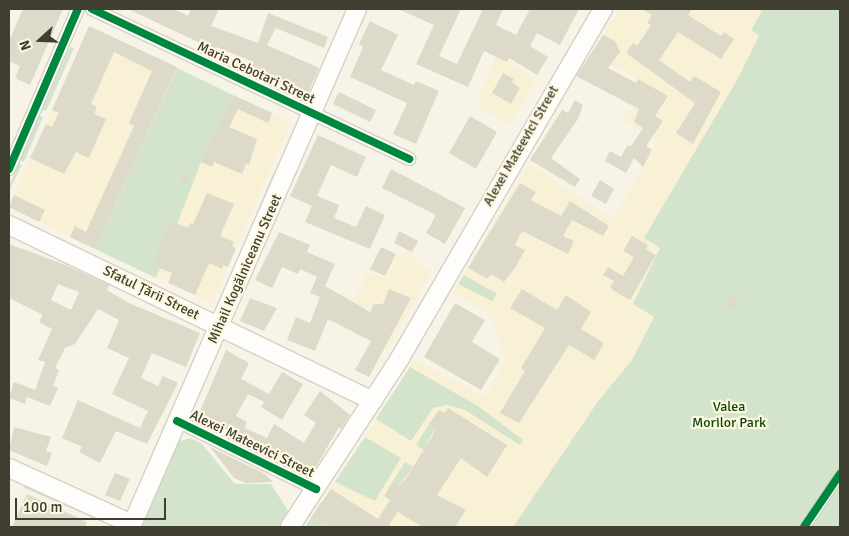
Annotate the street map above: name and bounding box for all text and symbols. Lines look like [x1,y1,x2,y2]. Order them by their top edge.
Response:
north arrow [15,15,65,65]
text: N [16,38,35,53]
street label: Maria Cebotari Street [194,38,318,108]
street label: Alexei Mateevici Street [480,83,562,209]
street label: Mihail Kogălniceanu Street [204,192,286,346]
street label: Sfatul Țării Street [100,262,202,324]
park label: Valea Morilor Park [692,399,766,432]
street label: Alexei Mateevici Street [187,407,317,481]
scale bar [18,488,169,520]
text: 100 m [23,498,63,516]

